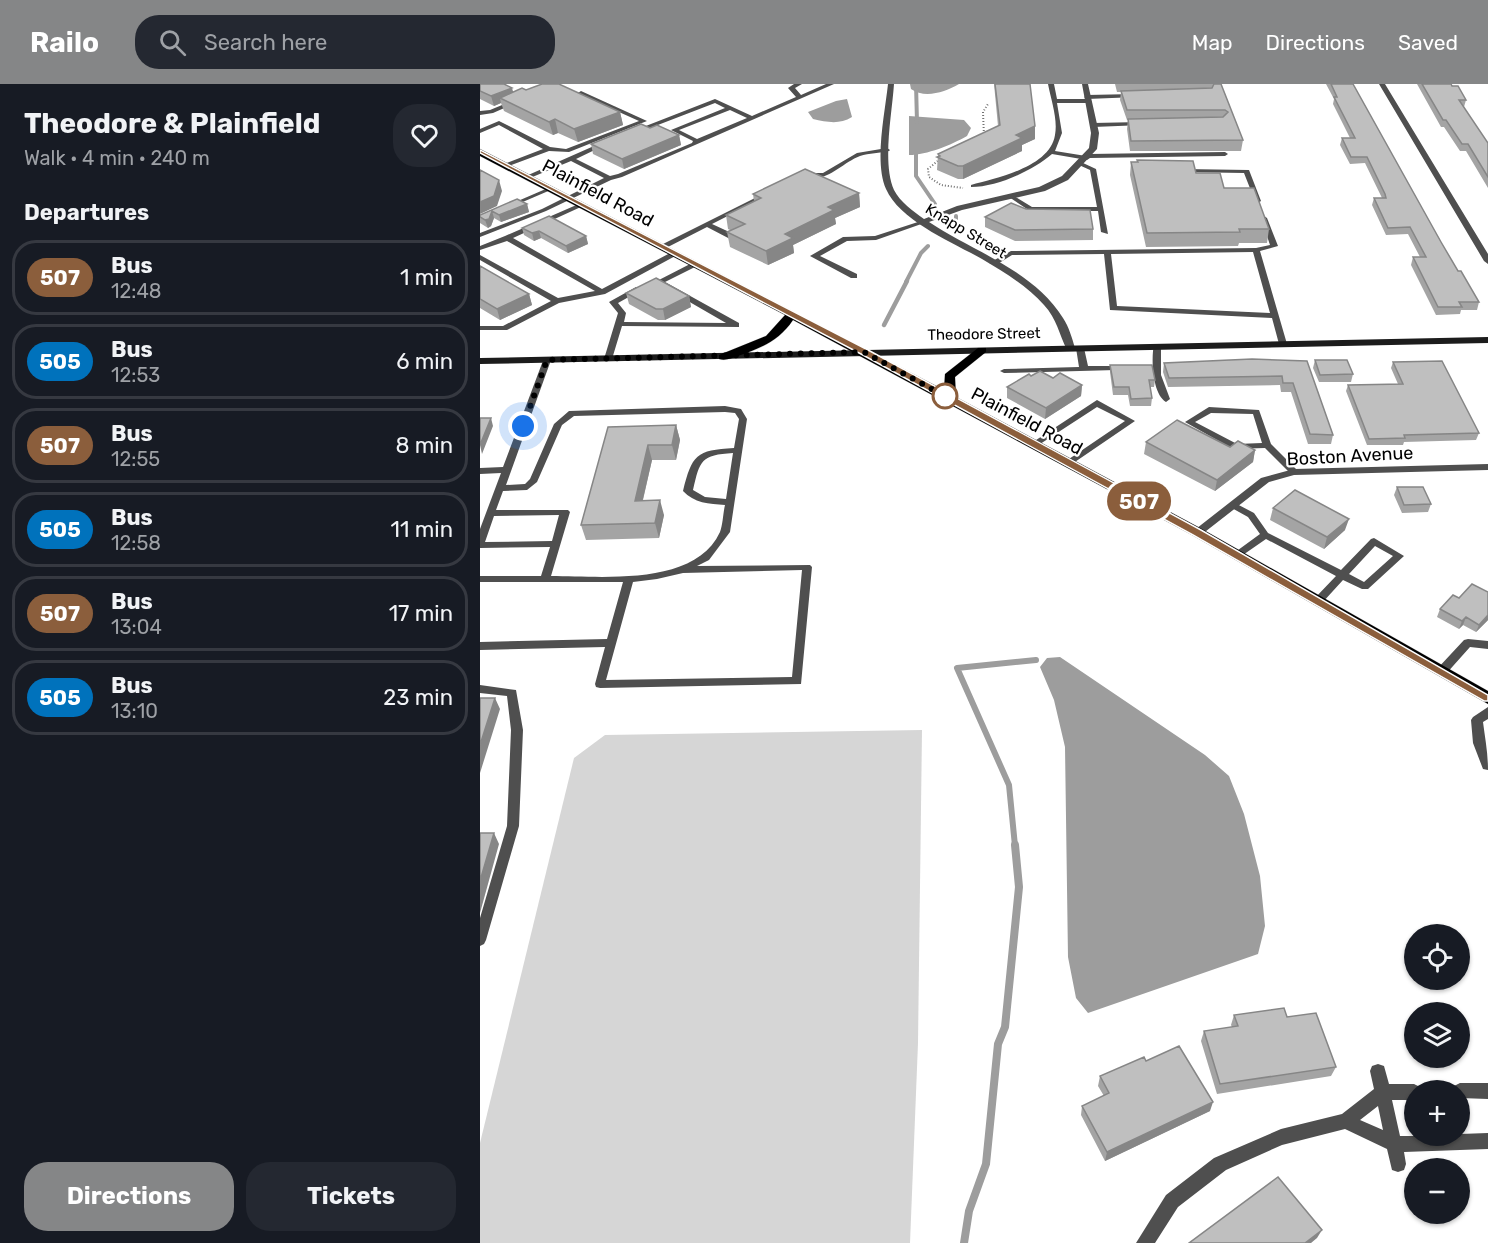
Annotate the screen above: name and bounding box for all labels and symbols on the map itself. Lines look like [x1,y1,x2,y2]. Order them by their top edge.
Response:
street label: Plainfield Road [538,154,658,232]
street label: Knapp Street [922,200,1010,262]
street label: Theodore Street [927,324,1041,344]
street label: Plainfield Road [967,382,1087,460]
unlabelled marker [932,383,958,409]
your location [508,411,538,441]
street label: Boston Avenue [1286,442,1414,470]
line badge: 507 [1104,482,1174,520]

